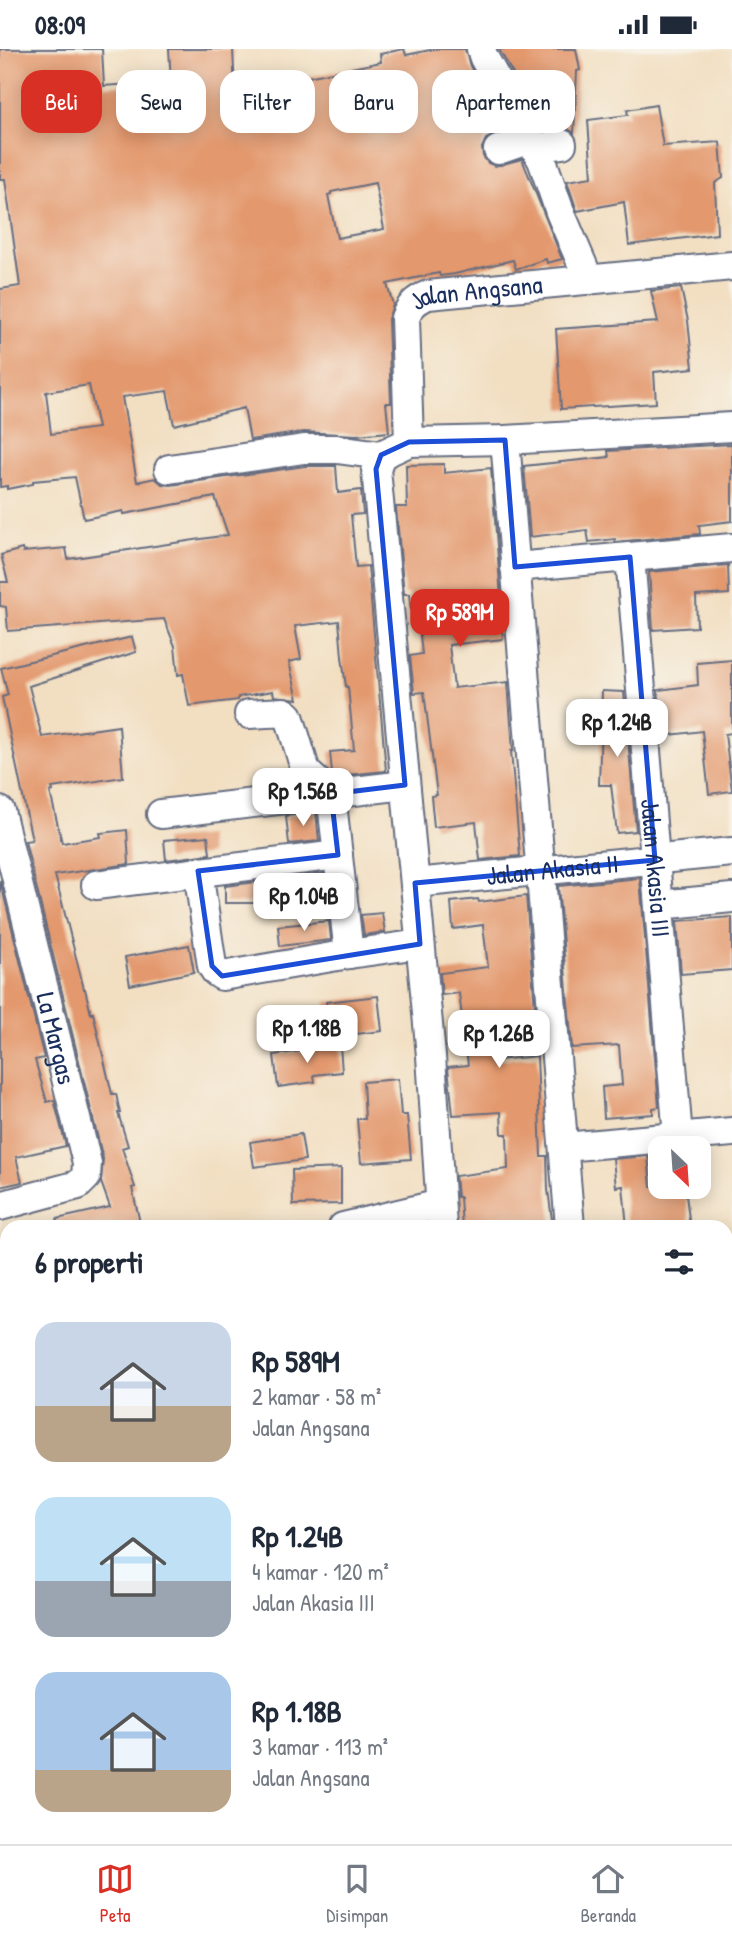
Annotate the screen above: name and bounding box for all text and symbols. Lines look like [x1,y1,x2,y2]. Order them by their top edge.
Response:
text: 08:09 [35,7,85,42]
chip: Beli [21,70,102,133]
chip: Sewa [116,70,206,133]
chip: Filter [220,70,315,133]
chip: Baru [329,70,418,133]
chip: Apartemen [432,70,575,133]
street label: Jalan Angsana [401,266,544,318]
pin: Rp 589M [395,589,525,649]
text: Rp 589M [426,596,494,627]
pin: Rp 1.24B [545,699,689,759]
text: Rp 1.24B [582,706,652,737]
pin: Rp 1.56B [231,769,375,828]
text: Rp 1.56B [268,775,338,806]
street label: Jalan Akasia III [633,797,679,939]
street label: Jalan Akasia II [485,845,620,893]
pin: Rp 1.04B [232,873,376,933]
text: Rp 1.04B [269,880,339,911]
street label: La Margas [28,989,85,1088]
pin: Rp 1.18B [235,1005,379,1065]
pin: Rp 1.26B [427,1011,571,1070]
text: Rp 1.18B [273,1012,341,1043]
text: Rp 1.26B [464,1017,534,1048]
north arrow [648,1136,710,1199]
map controls [648,1136,711,1199]
text: 6 properti [35,1242,144,1282]
icon: filters [660,1243,698,1281]
text: Rp 589M [252,1341,340,1381]
icon: home [91,1350,175,1434]
text: 2 kamar · 58 m² [252,1381,381,1412]
text: Jalan Angsana [252,1412,369,1443]
text: Rp 1.24B [252,1516,343,1556]
icon: home [91,1525,175,1609]
text: 4 kamar · 120 m² [252,1556,389,1587]
text: Jalan Akasia III [252,1587,375,1618]
text: Rp 1.18B [252,1691,342,1731]
icon: home [91,1700,175,1784]
text: 3 kamar · 113 m² [252,1731,388,1762]
text: Jalan Angsana [252,1762,369,1793]
tab: Peta [96,1860,134,1928]
tab: Disimpan [326,1860,388,1928]
tab: Beranda [580,1860,636,1928]

